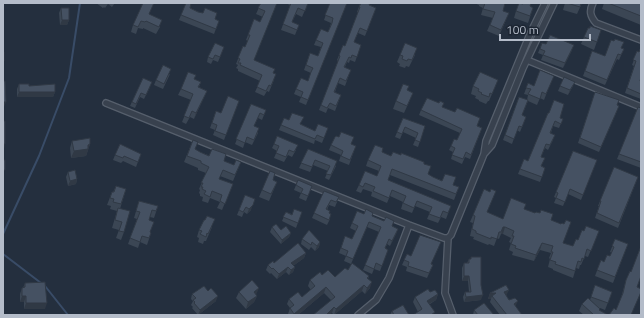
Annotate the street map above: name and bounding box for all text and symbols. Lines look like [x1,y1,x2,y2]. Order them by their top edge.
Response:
scale bar [500,16,590,42]
text: 100 m [506,20,539,39]

